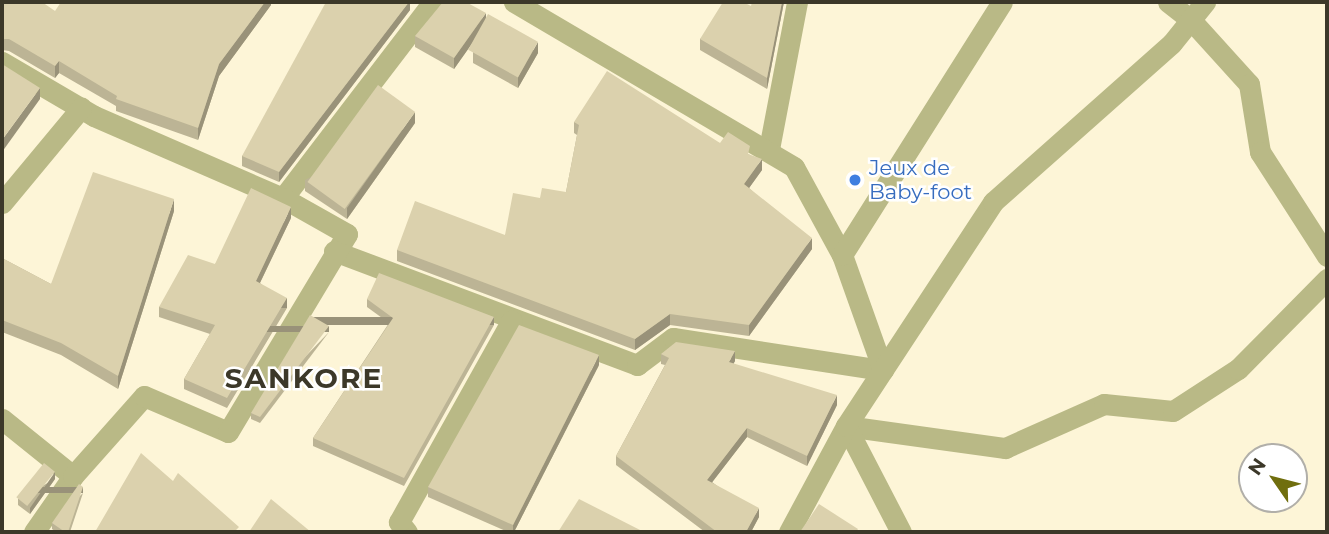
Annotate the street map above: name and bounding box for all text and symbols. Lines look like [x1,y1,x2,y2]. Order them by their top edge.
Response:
place label: Jeux de Baby-foot [869,155,972,205]
marker: Jeux de Baby-foot [847,172,863,188]
district label: SANKORE [226,361,382,395]
north arrow [1238,443,1308,513]
text: N [1243,454,1271,480]

